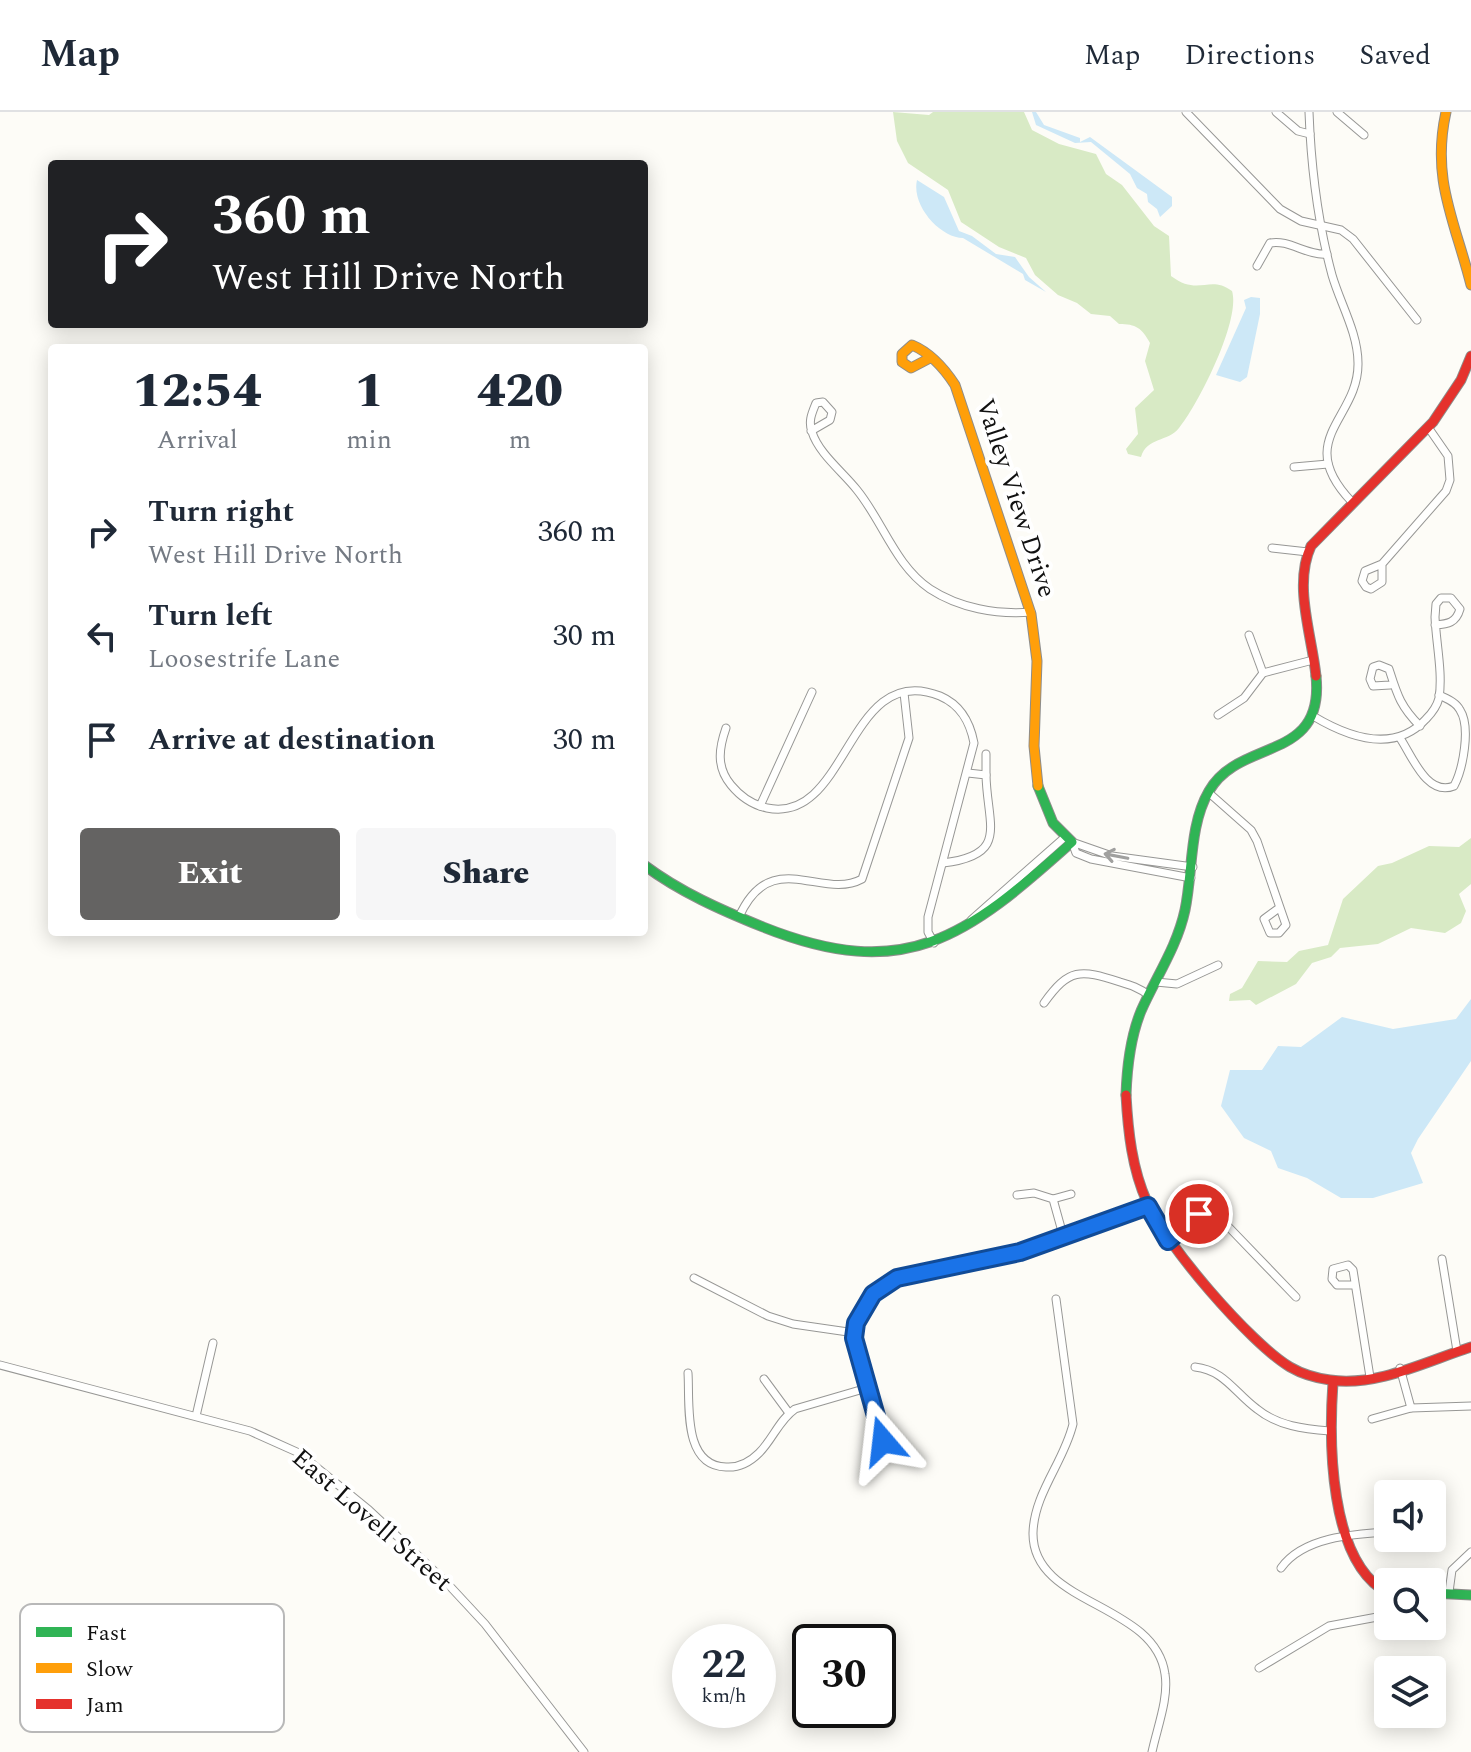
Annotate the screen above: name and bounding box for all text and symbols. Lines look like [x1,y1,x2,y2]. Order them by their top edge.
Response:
text: Map [40,26,120,84]
text: Map [1084,34,1141,77]
text: Directions [1185,34,1315,77]
text: Saved [1359,34,1431,77]
text: 360 m [212,174,371,259]
icon: right [80,192,184,296]
text: West Hill Drive North [212,251,565,306]
text: 12:54 [133,355,262,428]
text: 1 [355,355,384,428]
text: 420 [477,355,563,428]
street label: Valley View Drive [965,393,1067,603]
text: Arrival [157,420,238,460]
text: min [346,420,392,460]
text: m [509,420,531,460]
text: Turn right [148,489,294,535]
text: 360 m [538,509,616,555]
icon: right [80,510,124,554]
text: West Hill Drive North [148,535,403,575]
text: Turn left [148,593,273,639]
text: 30 m [553,613,616,659]
icon: left [80,614,124,658]
text: Loosestrife Lane [148,639,340,679]
text: Arrive at destination [148,717,435,763]
text: 30 m [553,717,616,763]
icon: arrive [80,718,124,762]
button: Exit [80,828,340,920]
button: Share [356,828,616,920]
one-way arrow [1104,848,1129,863]
pin [1165,1180,1233,1248]
icon: arrive [1177,1192,1221,1236]
position arrow [841,1399,925,1483]
street label: East Lovell Street [283,1439,461,1601]
map controls [1374,1480,1446,1728]
button: sound [1374,1480,1446,1552]
button: search [1374,1568,1446,1640]
legend [20,1604,284,1732]
text: Fast [86,1617,127,1650]
speed limit sign: 30 [792,1624,896,1728]
text: 22 [702,1635,746,1696]
text: Slow [86,1653,134,1686]
button: layers [1374,1656,1446,1728]
text: km/h [702,1681,747,1711]
text: Jam [86,1689,124,1722]

